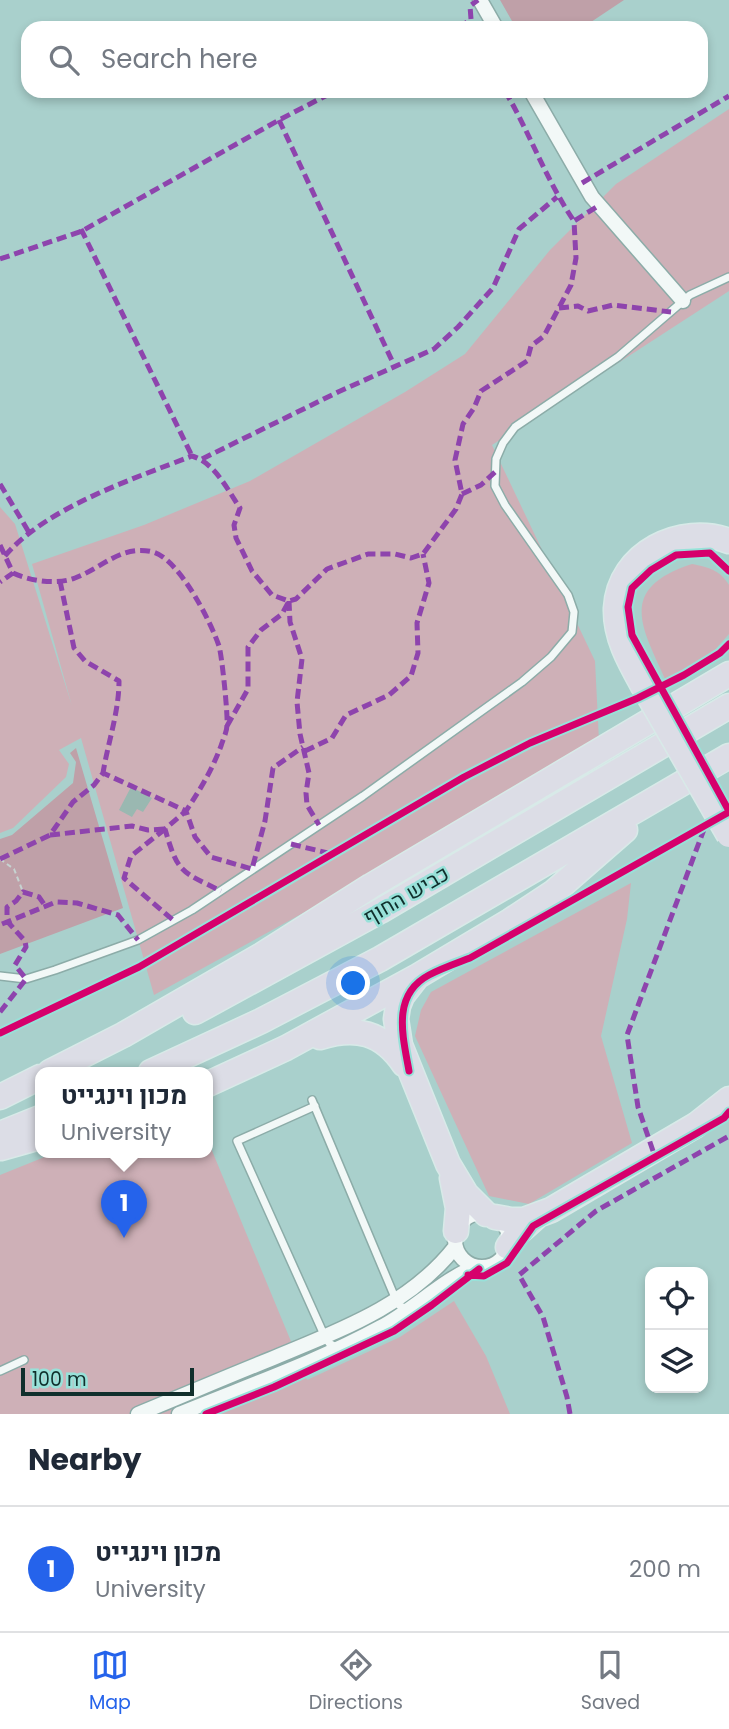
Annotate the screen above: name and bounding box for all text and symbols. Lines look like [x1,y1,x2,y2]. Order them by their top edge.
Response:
search box [21,21,708,98]
icon: search [45,41,83,79]
text: Search here [101,41,258,77]
street label: כביש החוף [358,859,454,931]
your location [336,966,370,1000]
popup [35,1067,213,1158]
text: מכון וינגייט [61,1077,187,1113]
text: University [61,1116,171,1148]
pin: 1 [101,1180,147,1238]
map controls [645,1267,708,1393]
button: locate [645,1267,708,1330]
button: layers [645,1330,708,1393]
scale bar [21,1365,194,1397]
text: 100 m [32,1366,87,1393]
text: Nearby [28,1438,142,1481]
text: מכון וינגייט [95,1534,222,1570]
text: 1 [47,1553,55,1585]
text: 200 m [629,1553,701,1585]
text: University [95,1573,206,1605]
tab: Map [89,1646,131,1717]
tab: Directions [309,1646,403,1717]
tab: Saved [581,1646,640,1717]

